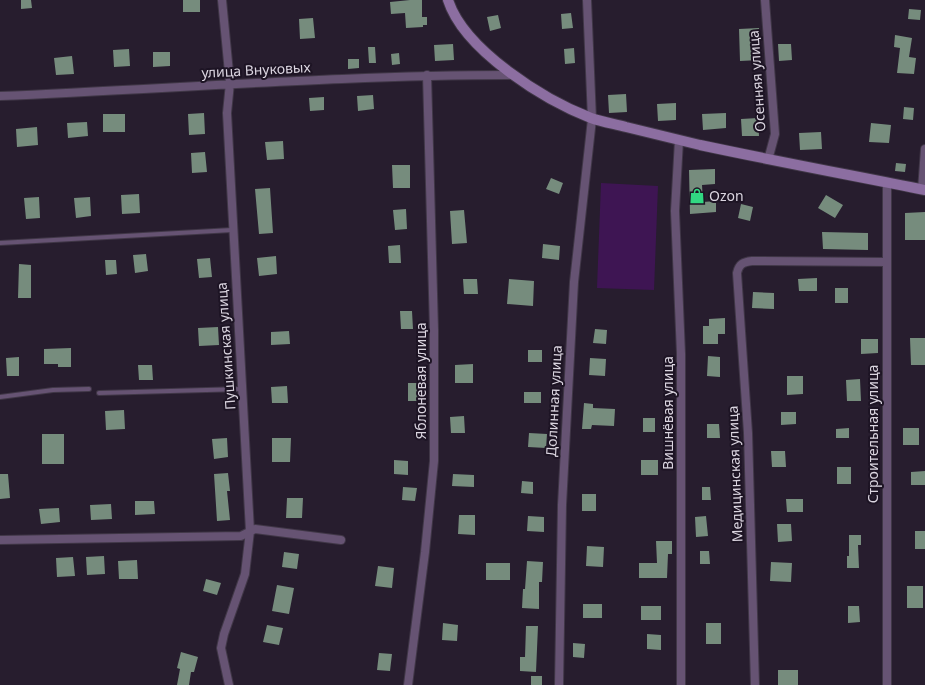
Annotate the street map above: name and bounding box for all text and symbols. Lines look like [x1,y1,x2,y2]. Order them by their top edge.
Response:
street label: Осенняя улица [743,30,770,132]
street label: улица Внуковых [201,57,312,82]
place label: Ozon [709,186,744,205]
shop icon: Ozon [688,187,706,205]
street label: Пушкинская улица [212,282,239,410]
street label: Яблоневая улица [411,322,430,440]
street label: Долинная улица [541,345,566,457]
street label: Вишнёвая улица [658,356,677,470]
street label: Строительная улица [863,365,882,503]
street label: Медицинская улица [723,405,746,543]

